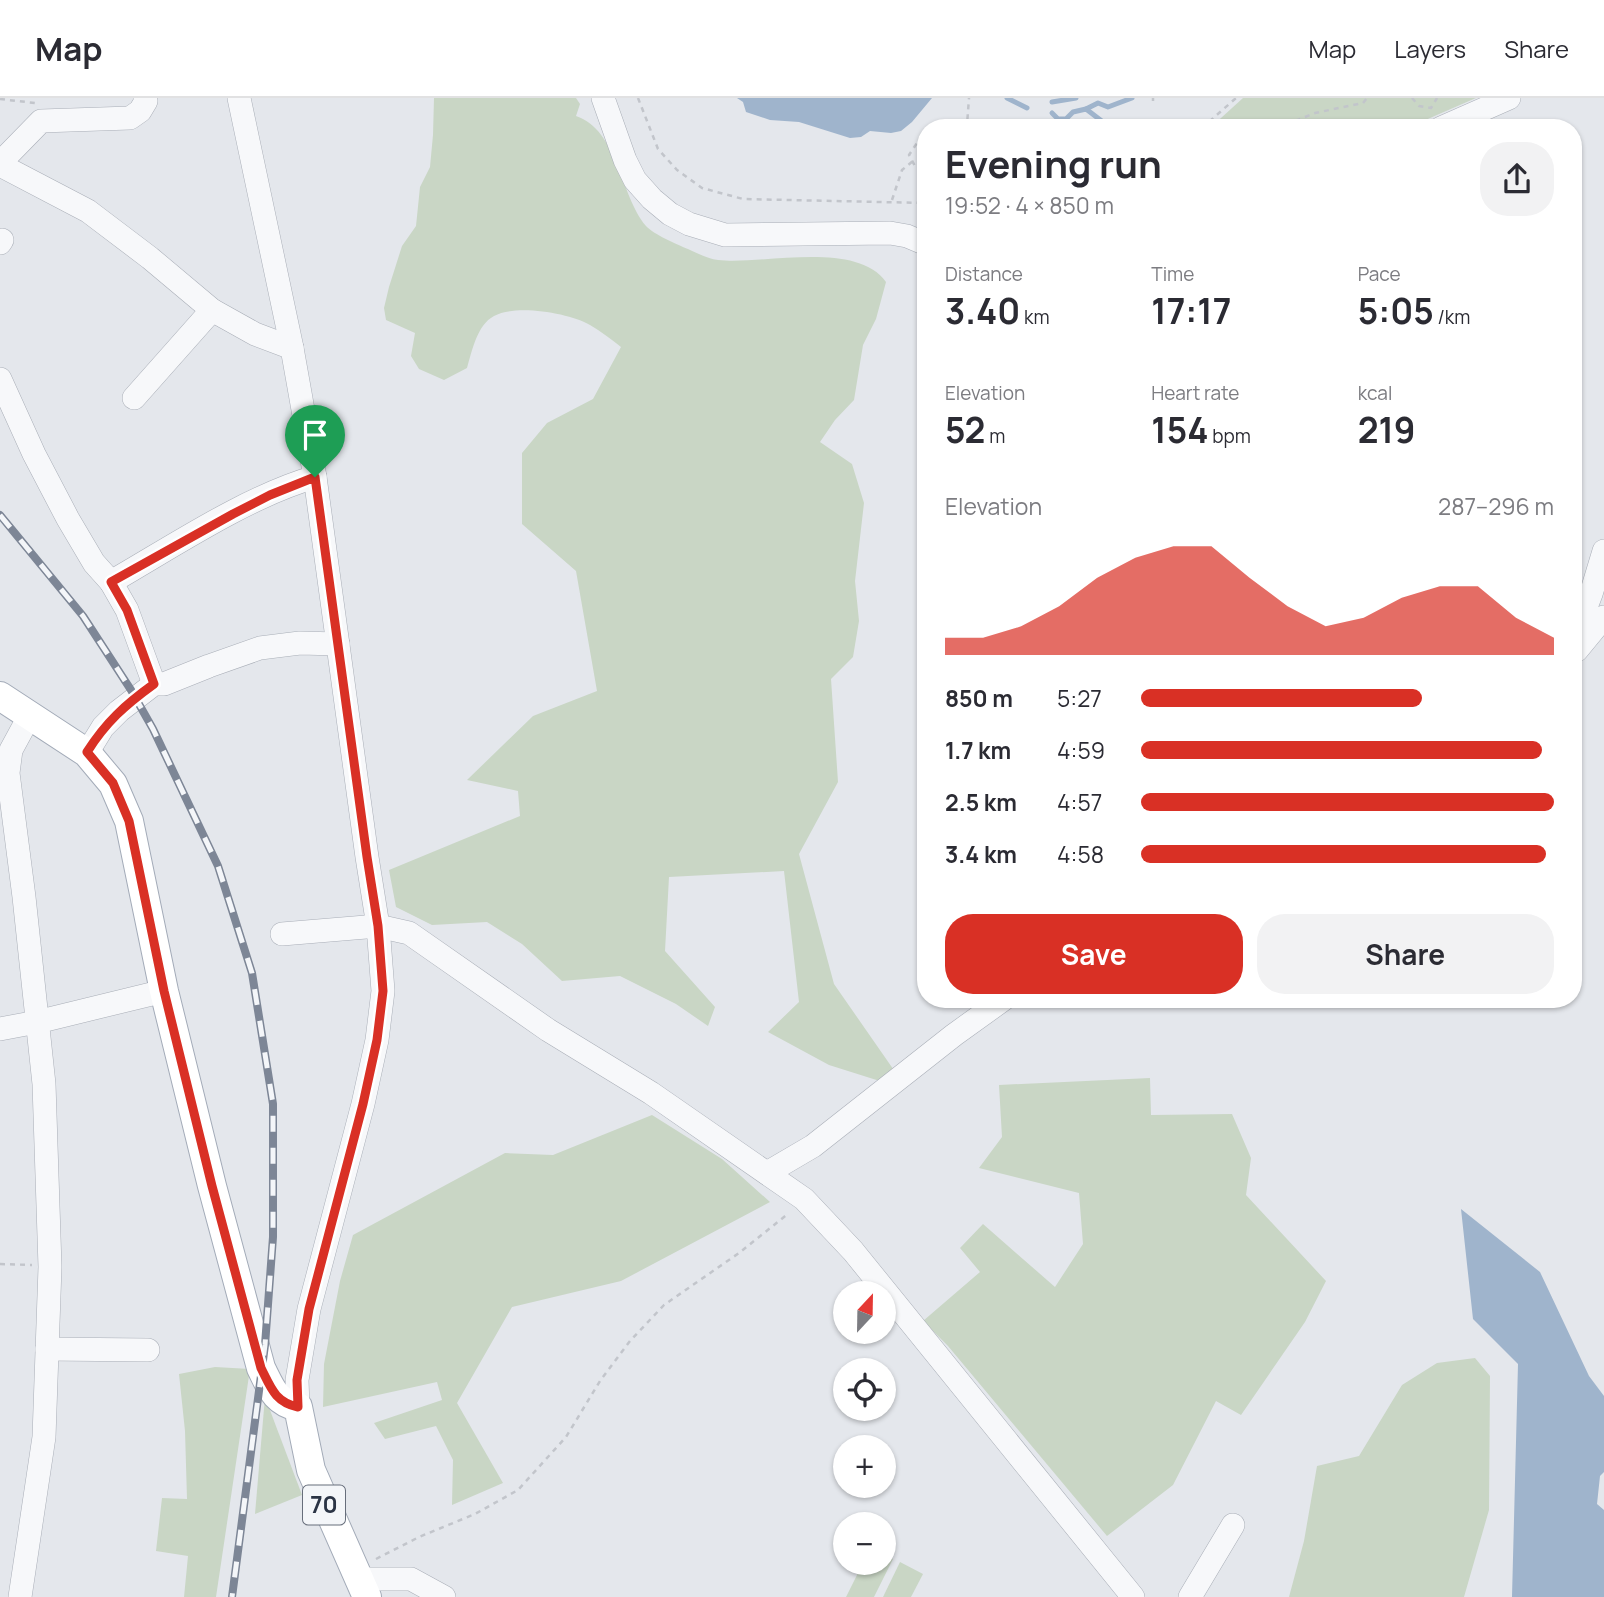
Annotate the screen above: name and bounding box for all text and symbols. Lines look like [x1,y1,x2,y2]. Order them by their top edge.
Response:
text: Map [35,26,103,71]
text: Map [1309,32,1356,65]
text: Layers [1394,32,1466,65]
text: Share [1504,32,1569,65]
text: Evening run [945,137,1162,189]
button: share [1480,142,1554,216]
text: 19:52 · 4 × 850 m [945,189,1114,221]
text: Distance [945,261,1023,287]
text: Time [1151,261,1194,287]
text: Pace [1358,261,1401,287]
text: 3.40 [945,287,1020,335]
text: 17:17 [1151,287,1231,335]
text: 5:05 [1358,287,1434,335]
text: km [1020,304,1050,330]
text: /km [1434,304,1470,330]
text: Elevation [945,380,1025,406]
text: Heart rate [1151,380,1239,406]
text: kcal [1358,380,1392,406]
pin [285,405,345,477]
text: 52 [945,406,985,454]
text: 154 [1151,406,1208,454]
text: 219 [1358,406,1416,454]
icon: arrive [296,416,334,454]
text: m [985,423,1005,449]
text: bpm [1208,423,1251,449]
text: Elevation [945,490,1042,522]
text: 287–296 m [1438,490,1554,522]
text: 850 m [945,682,1013,714]
text: 5:27 [1057,682,1102,714]
text: 1.7 km [945,734,1011,766]
text: 4:59 [1057,734,1105,766]
text: 2.5 km [945,786,1017,818]
text: 4:57 [1057,786,1102,818]
text: 3.4 km [945,838,1017,870]
text: 4:58 [1057,838,1104,870]
button: Save [945,914,1243,994]
button: Share [1257,914,1554,994]
north arrow [833,1281,896,1344]
map controls [833,1281,896,1575]
button: locate [833,1358,896,1421]
button: + [833,1435,896,1498]
road number: 70 [303,1486,345,1524]
button: − [833,1512,896,1575]

